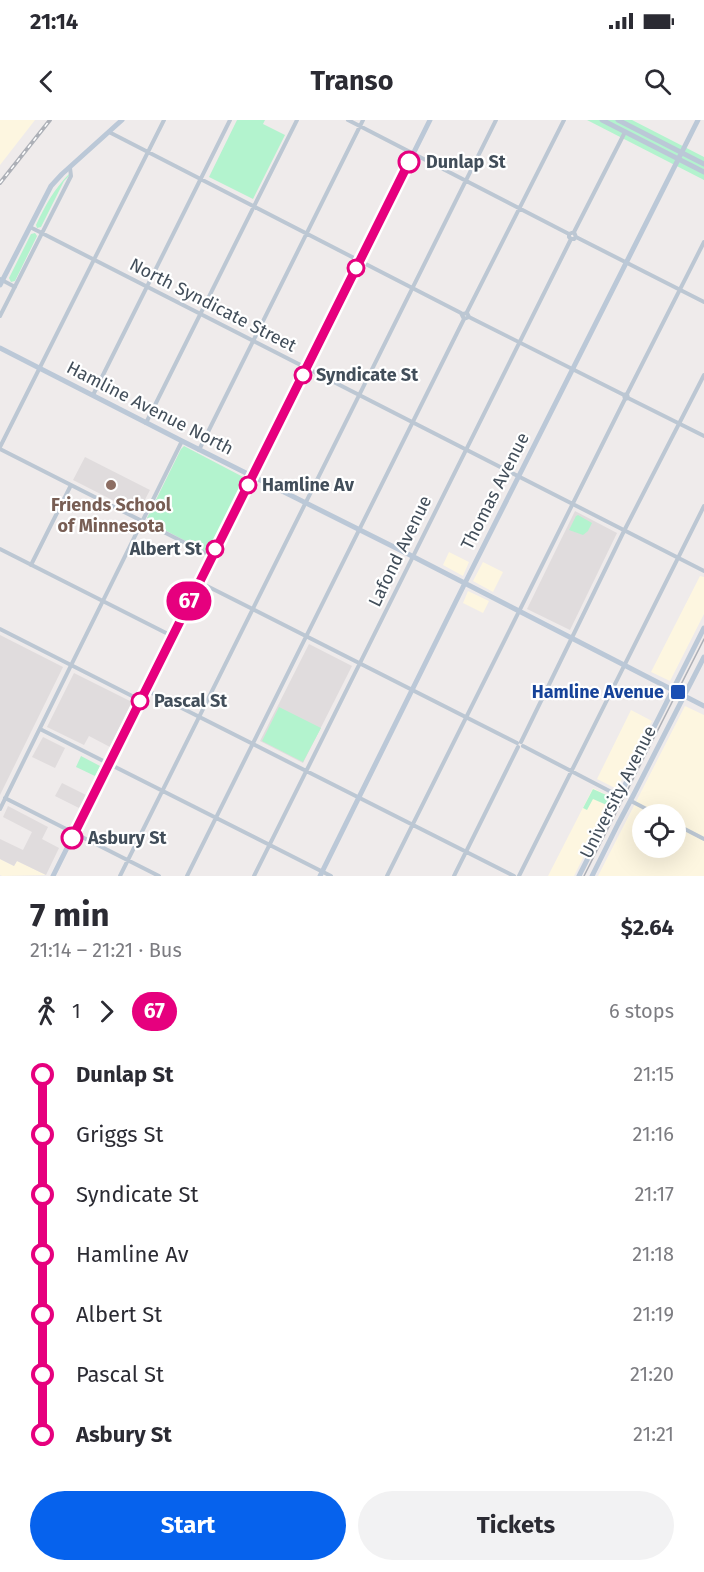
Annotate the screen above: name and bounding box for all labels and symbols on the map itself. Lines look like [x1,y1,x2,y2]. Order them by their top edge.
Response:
marker: Dunlap St [398,151,420,173]
place label: Dunlap St [426,151,507,173]
street label: North Syndicate Street [126,253,301,357]
unlabelled marker [347,259,365,277]
street label: Hamline Avenue North [63,356,237,460]
place label: Syndicate St [316,364,419,386]
marker: Syndicate St [294,366,312,384]
street label: Thomas Avenue [456,429,534,553]
place label: Hamline Av [262,474,355,496]
marker: Hamline Av [239,476,257,494]
marker: Friends School of Minnesota [104,478,118,492]
street label: Lafond Avenue [364,492,436,610]
place label: Friends School of Minnesota [51,494,172,537]
place label: Albert St [129,538,203,560]
marker: Albert St [206,540,224,558]
line badge: 67 [162,582,216,620]
place label: Hamline Avenue [532,681,664,703]
marker: Hamline Avenue [669,683,687,701]
place label: Pascal St [154,690,228,712]
marker: Pascal St [131,692,149,710]
street label: University Avenue [575,722,661,862]
marker: Asbury St [61,827,83,849]
place label: Asbury St [87,827,167,849]

